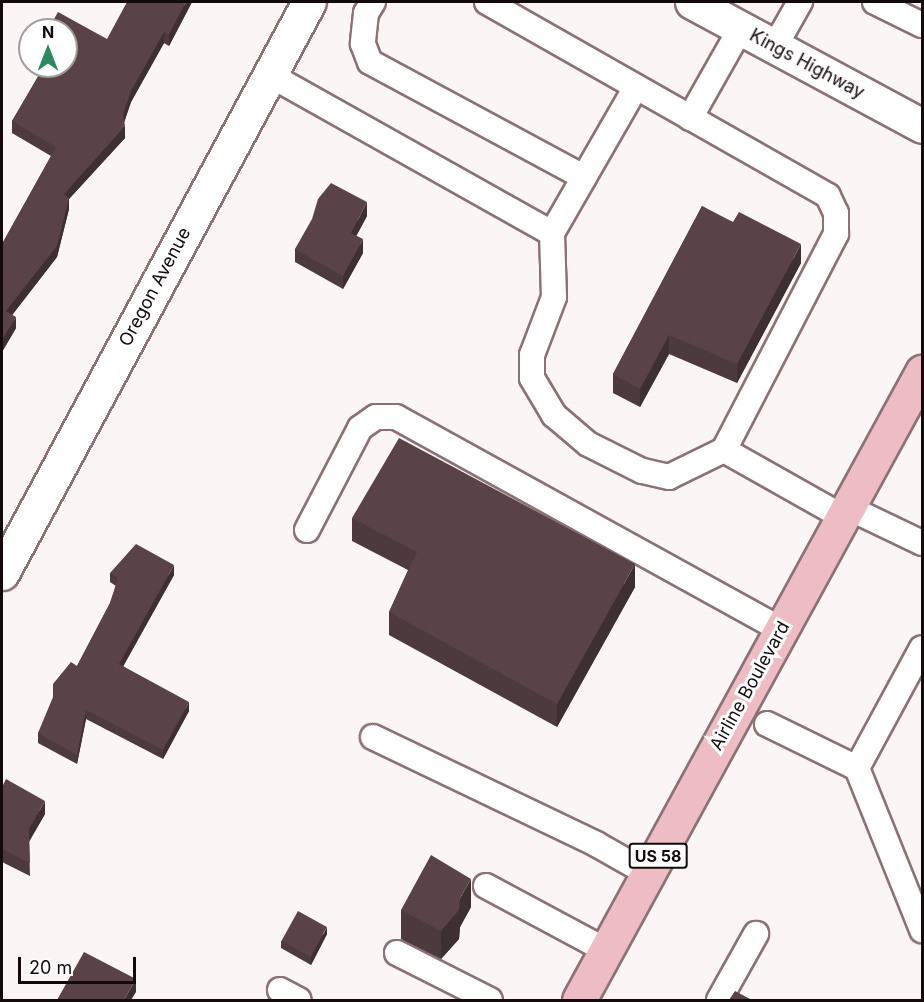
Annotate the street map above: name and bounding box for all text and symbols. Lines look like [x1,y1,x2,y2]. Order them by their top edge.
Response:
north arrow [18,18,78,78]
text: N [42,22,54,42]
street label: Kings Highway [746,25,868,103]
street label: Oregon Avenue [115,224,195,350]
street label: Airline Boulevard [706,618,794,754]
road number: US 58 [628,843,688,869]
scale bar [21,945,140,983]
text: 20 m [29,957,72,978]

